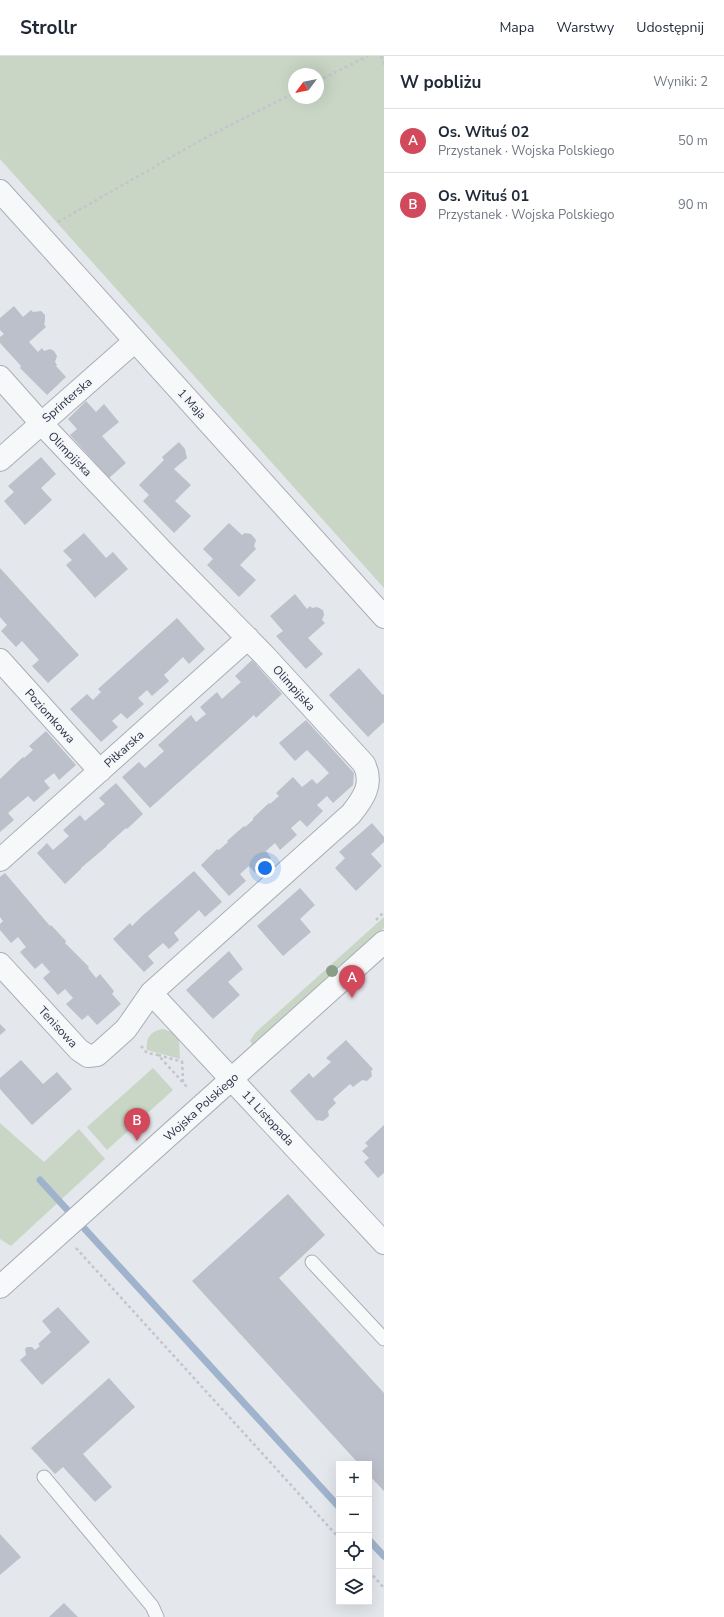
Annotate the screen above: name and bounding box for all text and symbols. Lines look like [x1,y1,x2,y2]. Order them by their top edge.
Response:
text: Strollr [20,15,77,41]
text: Mapa [499,18,534,37]
text: Warstwy [556,18,614,37]
text: Udostępnij [636,18,704,37]
north arrow [288,68,324,104]
text: W pobliżu [400,71,481,94]
text: Wyniki: 2 [653,73,708,91]
text: Os. Wituś 02 [438,122,529,142]
text: A [408,132,418,150]
text: 50 m [678,132,708,150]
text: Przystanek · Wojska Polskiego [438,142,615,160]
text: Os. Wituś 01 [438,186,529,206]
text: B [409,196,417,214]
text: 90 m [678,196,708,214]
text: Przystanek · Wojska Polskiego [438,206,615,224]
street label: Sprinterska [39,374,95,426]
street label: 1 Maja [174,385,210,423]
street label: Olimpijska [45,428,95,480]
street label: Olimpijska [269,662,319,714]
street label: Poziomkowa [21,685,79,747]
street label: Piłkarska [101,727,147,771]
your location [255,858,275,878]
pin: A [339,965,365,998]
street label: Tenisowa [35,1003,81,1051]
street label: Wojska Polskiego [160,1069,242,1145]
street label: 11 Listopada [238,1087,298,1149]
pin: B [124,1108,150,1141]
map controls [336,1461,372,1605]
button: + [336,1461,372,1497]
button: − [336,1497,372,1533]
button: locate [336,1533,372,1569]
button: layers [336,1569,372,1605]

